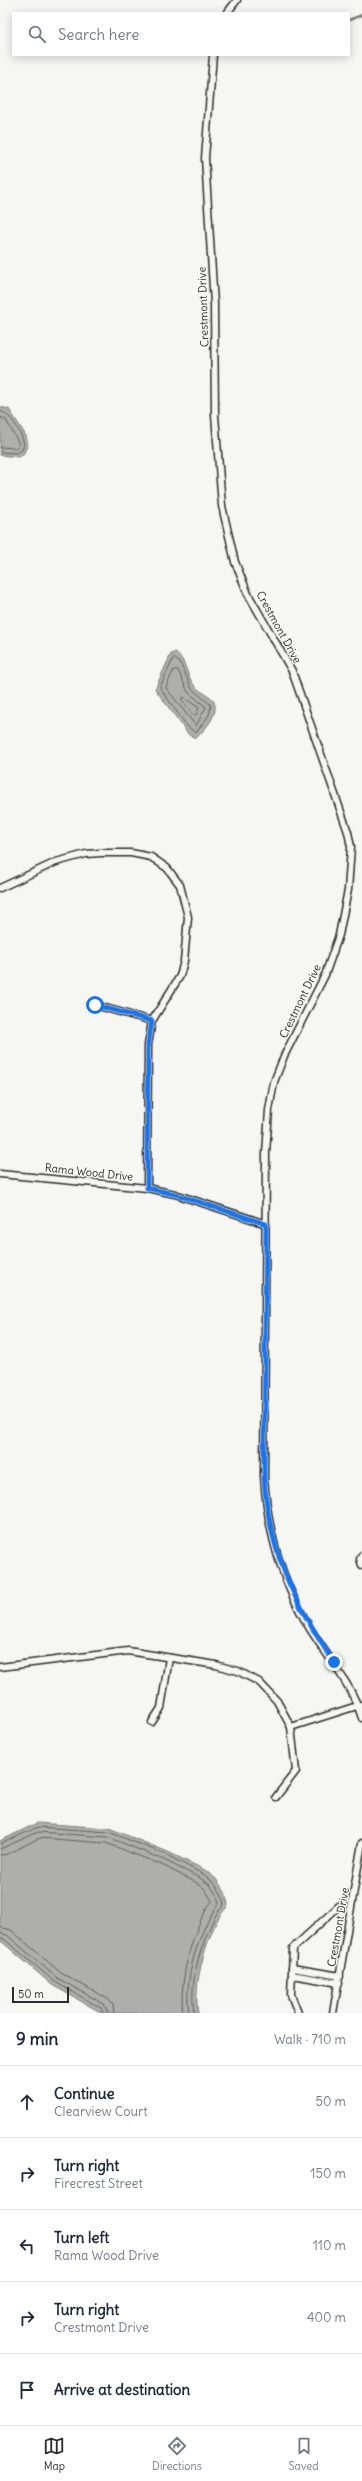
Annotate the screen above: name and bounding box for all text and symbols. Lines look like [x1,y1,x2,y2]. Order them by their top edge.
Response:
search box [12,12,350,56]
icon: search [26,23,48,45]
text: Search here [58,25,139,44]
street label: Crestmont Drive [195,267,211,347]
street label: Crestmont Drive [253,588,305,666]
street label: Crestmont Drive [276,962,324,1040]
route start [86,996,104,1014]
street label: Rama Wood Drive [44,1160,134,1184]
route end [325,1653,343,1671]
street label: Crestmont Drive [324,1886,352,1968]
scale bar [12,1985,69,2004]
text: 50 m [18,1987,44,2001]
text: 9 min [16,2028,58,2050]
text: Walk · 710 m [274,2031,346,2048]
text: Continue [54,2084,115,2103]
icon: ahead [16,2091,38,2113]
text: 50 m [315,2093,346,2110]
text: Clearview Court [54,2103,148,2120]
text: Turn right [54,2156,119,2175]
icon: right [16,2163,38,2185]
text: 150 m [310,2165,346,2182]
text: Firecrest Street [54,2175,143,2192]
text: Turn left [54,2228,109,2247]
icon: left [16,2235,38,2257]
text: 110 m [313,2237,346,2254]
text: Rama Wood Drive [54,2247,159,2264]
text: Turn right [54,2300,119,2319]
icon: right [16,2307,38,2329]
text: 400 m [307,2309,346,2326]
text: Crestmont Drive [54,2319,149,2336]
icon: arrive [16,2379,38,2401]
text: Arrive at destination [54,2380,190,2399]
tab: Map [43,2435,65,2473]
tab: Directions [152,2435,202,2473]
tab: Saved [288,2435,319,2473]

